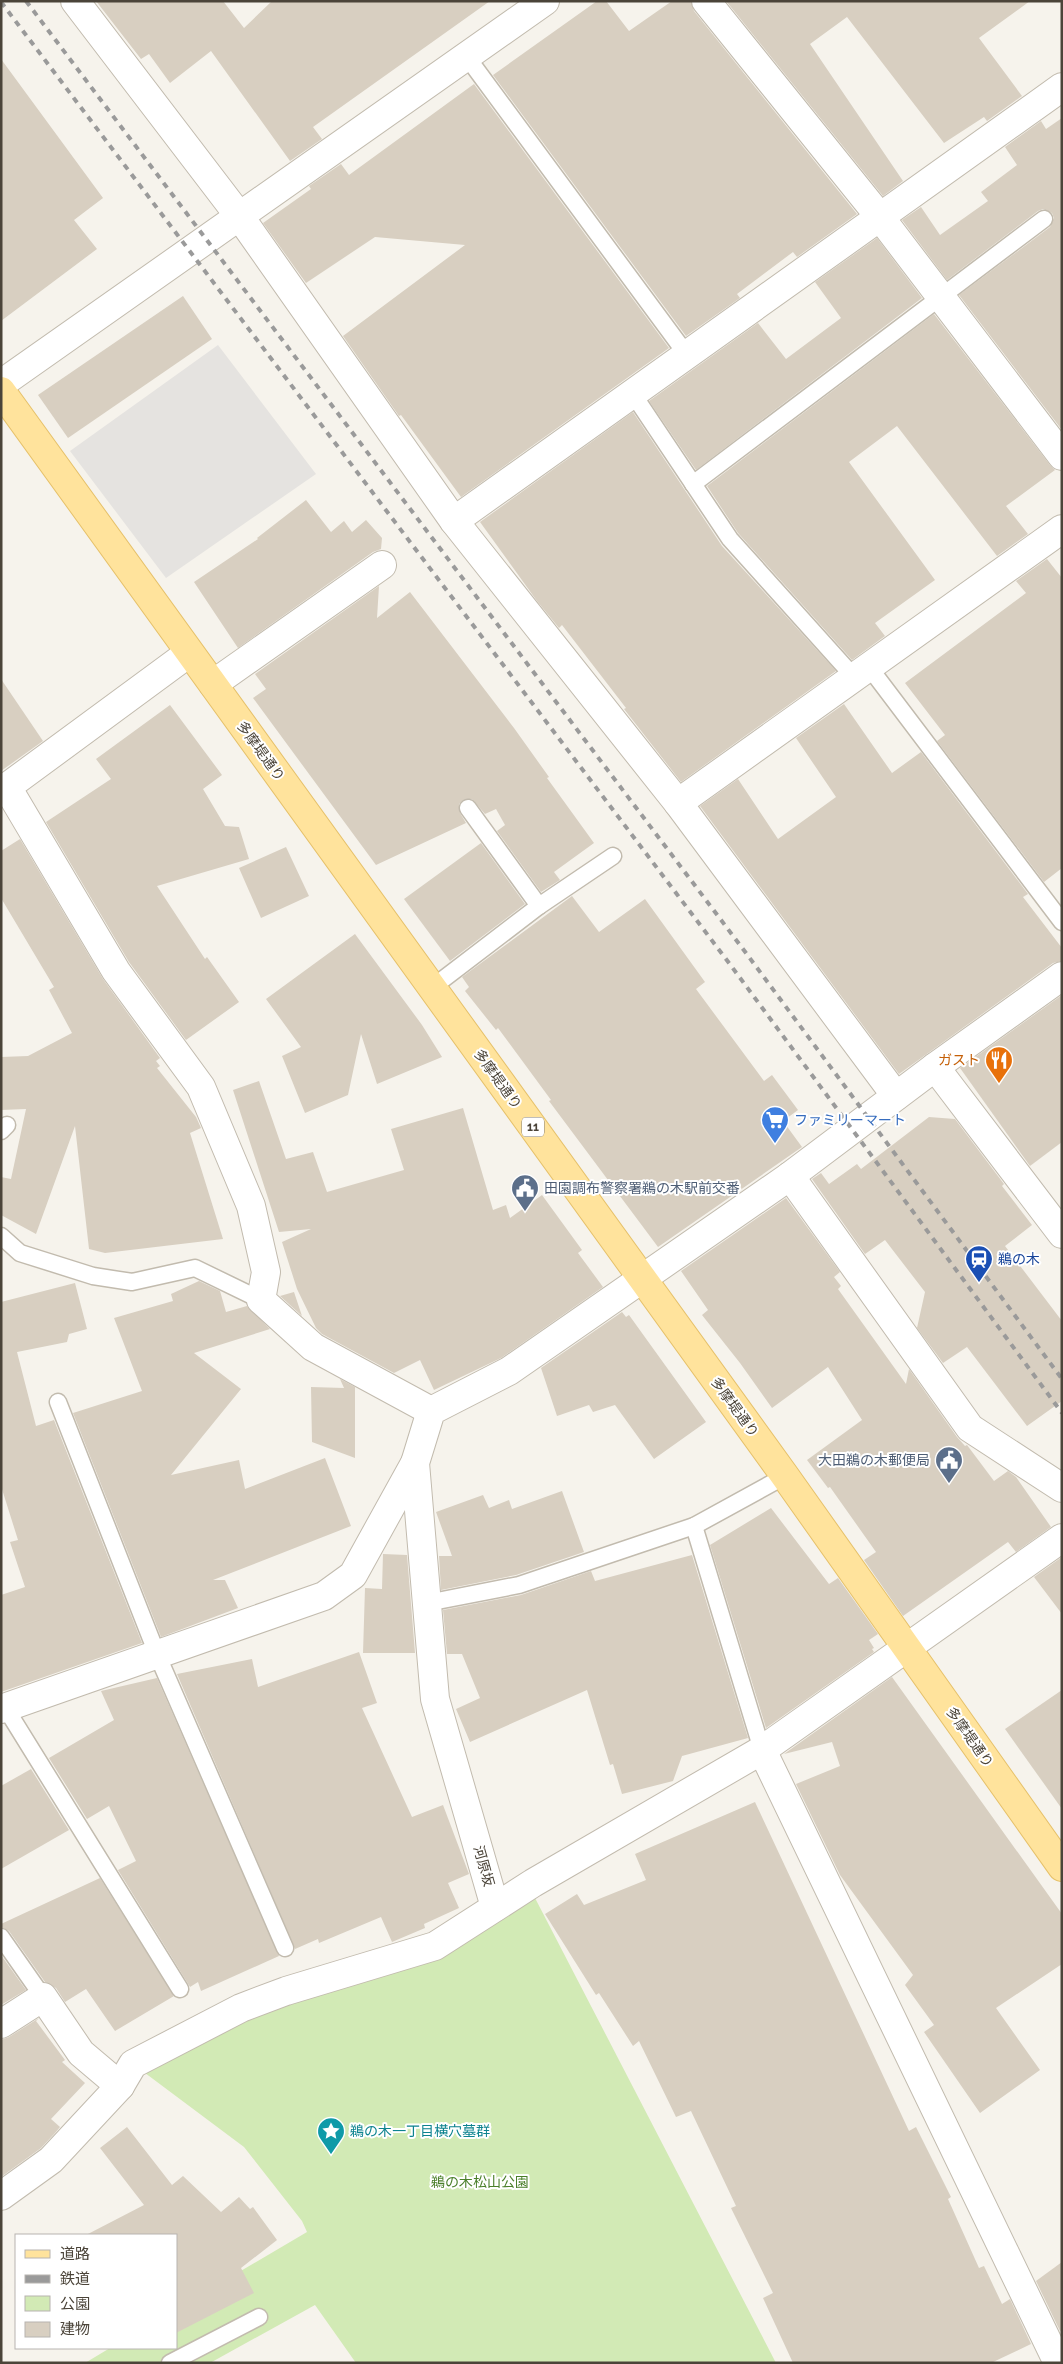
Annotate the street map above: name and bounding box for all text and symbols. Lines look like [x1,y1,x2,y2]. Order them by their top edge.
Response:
street label: 多摩堤通り [234,718,288,784]
restaurant icon: ガスト [984,1045,1014,1084]
street label: 多摩堤通り [471,1046,525,1112]
place label: ガスト [938,1052,980,1068]
supermarket icon: ファミリーマート [760,1105,790,1144]
place label: ファミリーマート [794,1112,906,1128]
road number: 11 [522,1118,544,1136]
public building icon: 田園調布警察署鵜の木駅前交番 [510,1173,540,1212]
place label: 田園調布警察署鵜の木駅前交番 [544,1180,740,1196]
station icon: 鵜の木 [964,1244,994,1283]
place label: 鵜の木 [998,1251,1040,1267]
street label: 多摩堤通り [708,1374,762,1440]
public building icon: 大田鵜の木郵便局 [934,1445,964,1484]
place label: 大田鵜の木郵便局 [818,1452,930,1468]
street label: 多摩堤通り [943,1704,997,1770]
street label: 河原坂 [471,1844,497,1888]
place icon: 鵜の木一丁目横穴墓群 [316,2116,346,2155]
place label: 鵜の木一丁目横穴墓群 [350,2123,490,2139]
park label: 鵜の木松山公園 [431,2174,529,2190]
legend [15,2234,178,2349]
text: 道路 [60,2245,90,2263]
text: 鉄道 [60,2270,90,2288]
text: 公園 [60,2295,90,2313]
text: 建物 [60,2320,90,2338]

